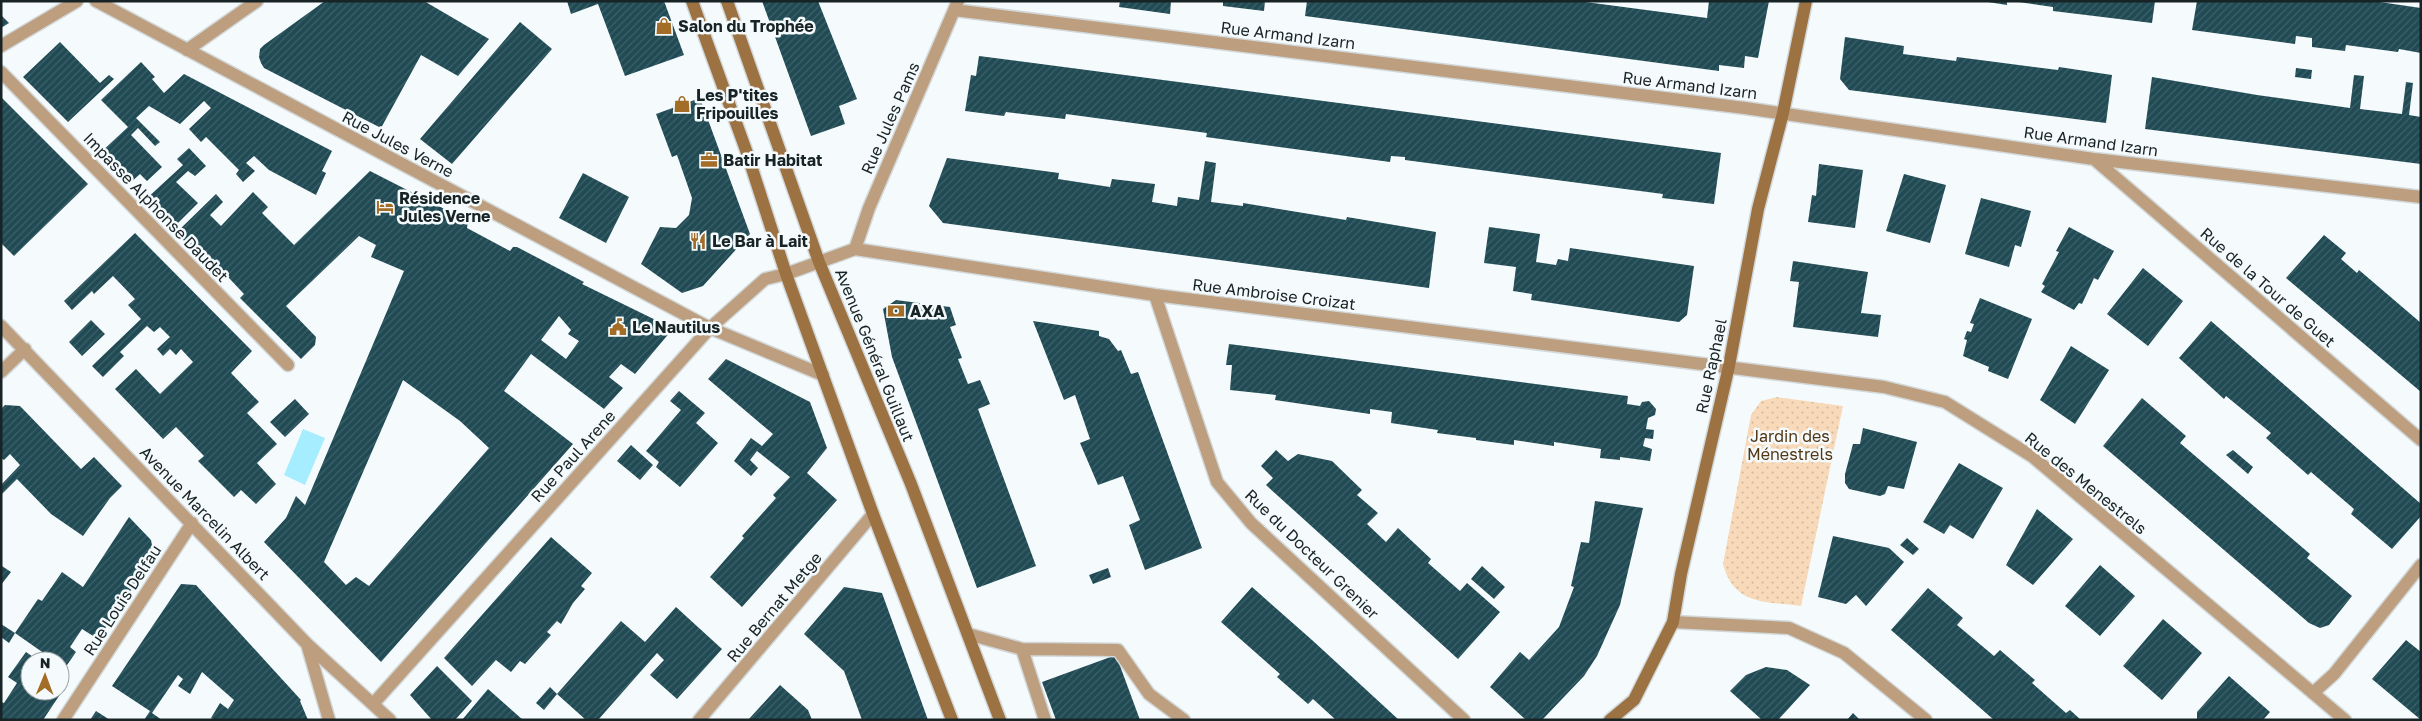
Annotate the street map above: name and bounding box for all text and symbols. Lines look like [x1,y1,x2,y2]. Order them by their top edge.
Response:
shop icon: Salon du Trophée [654,16,674,36]
place label: Salon du Trophée [678,16,814,36]
street label: Rue Armand Izarn [1219,17,1357,53]
street label: Rue Jules Pams [856,59,924,177]
street label: Rue Armand Izarn [1621,67,1759,103]
place label: Les P'tites Fripouilles [696,85,779,123]
shop icon: Les P'tites Fripouilles [672,94,692,114]
street label: Rue Jules Verne [339,106,457,182]
street label: Rue Armand Izarn [2022,122,2160,160]
street label: Impasse Alphonse Daudet [79,128,233,286]
office icon: Batir Habitat [699,150,719,170]
place label: Batir Habitat [723,150,822,170]
place label: Résidence Jules Verne [399,188,491,226]
hotel icon: Résidence Jules Verne [375,197,395,217]
street label: Rue de la Tour de Guet [2196,223,2340,351]
restaurant icon: Le Bar à Lait [688,231,708,251]
place label: Le Bar à Lait [712,231,808,251]
street label: Avenue Général Guillaut [831,265,919,445]
street label: Rue Ambroise Croizat [1191,274,1357,314]
bank icon: AXA [886,301,906,321]
place label: AXA [910,301,945,321]
public building icon: Le Nautilus [608,317,628,337]
place label: Le Nautilus [632,317,720,337]
street label: Rue Raphael [1691,317,1731,415]
street label: Rue Paul Arene [526,406,620,506]
park label: Jardin des Ménestrels [1747,426,1833,464]
street label: Rue des Menestrels [2021,428,2151,538]
street label: Avenue Marcelin Albert [136,442,274,584]
street label: Rue du Docteur Grenier [1241,485,1383,623]
street label: Rue Louis Delfau [79,541,165,659]
street label: Rue Bernat Metge [722,548,826,666]
north arrow [20,651,70,701]
text: N [40,654,51,671]

